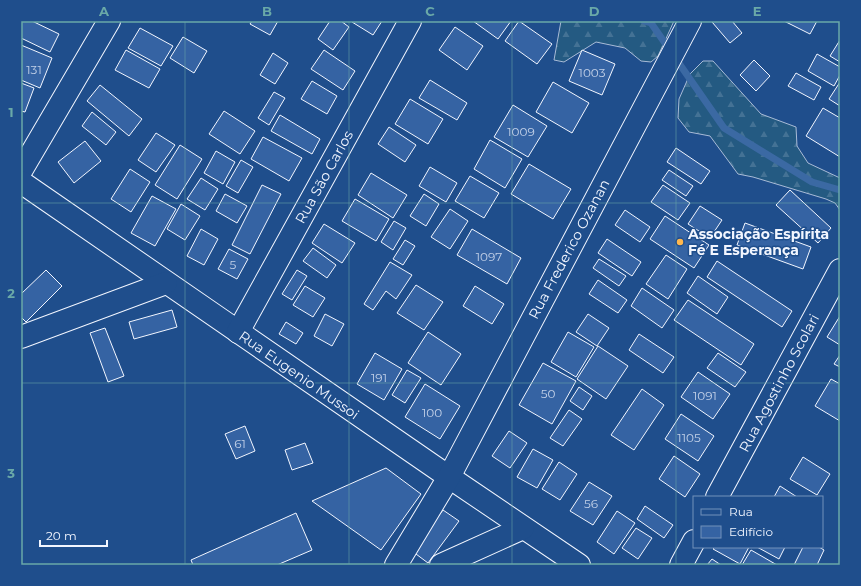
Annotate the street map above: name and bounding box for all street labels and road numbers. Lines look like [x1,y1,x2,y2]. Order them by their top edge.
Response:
street label: Rua São Carlos [291,127,357,227]
street label: Rua Frederico Ozanan [524,176,614,322]
street label: Rua Agostinho Scolari [735,311,823,455]
street label: Rua Eugenio Mussoi [235,327,363,423]

